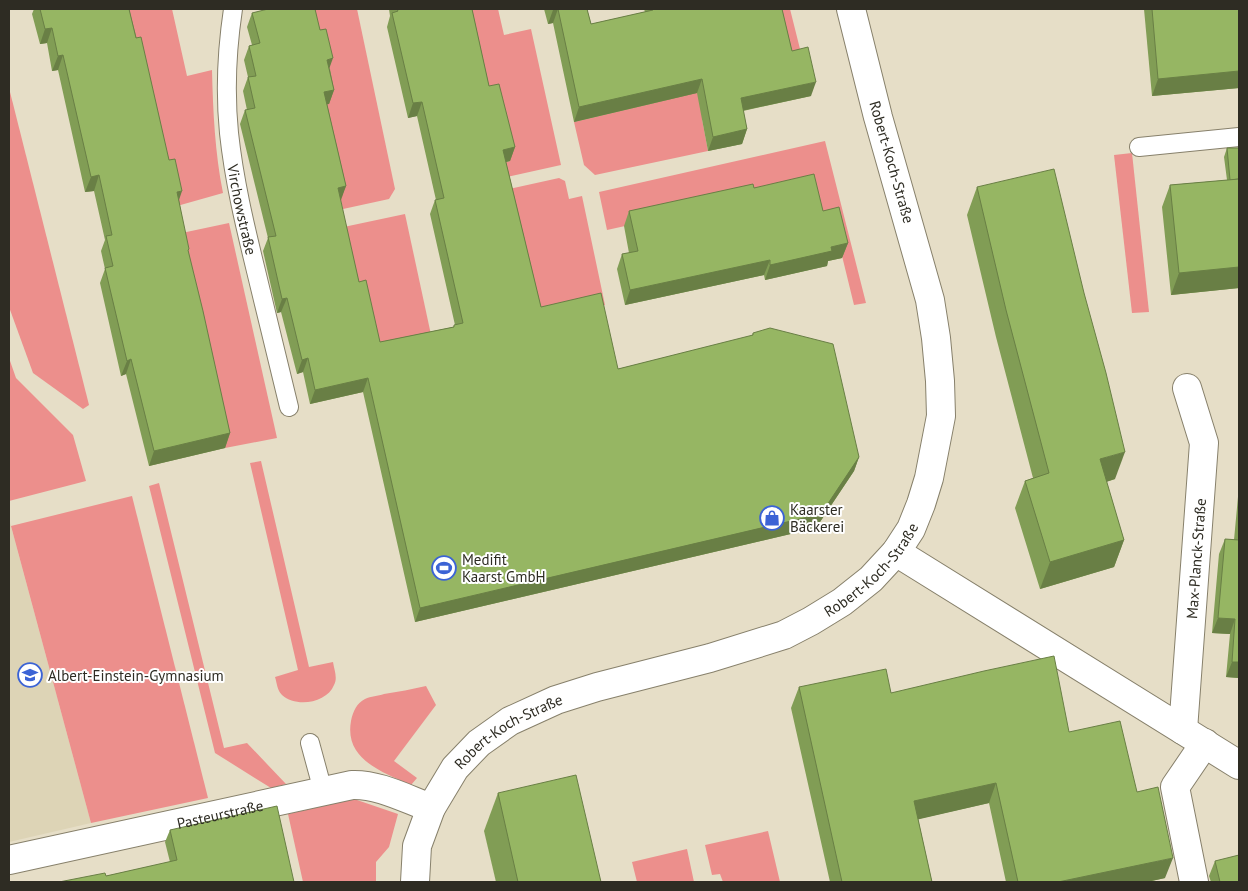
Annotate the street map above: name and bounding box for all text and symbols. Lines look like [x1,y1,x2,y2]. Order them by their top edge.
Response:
street label: Robert-Koch-Straße [865,99,919,225]
street label: Virchowstraße [224,162,261,257]
street label: Max-Planck-Straße [1182,497,1209,620]
place label: Kaarster Bäckerei [790,500,844,536]
shop icon: Kaarster Bäckerei [759,505,785,531]
street label: Robert-Koch-Straße [820,520,922,620]
place label: Medifit Kaarst GmbH [462,550,546,586]
sports icon: Medifit Kaarst GmbH [431,555,457,581]
school or university icon: Albert-Einstein-Gymnasium [17,662,43,688]
place label: Albert-Einstein-Gymnasium [48,666,224,685]
street label: Robert-Koch-Straße [450,689,564,773]
street label: Pasteurstraße [175,795,265,833]

